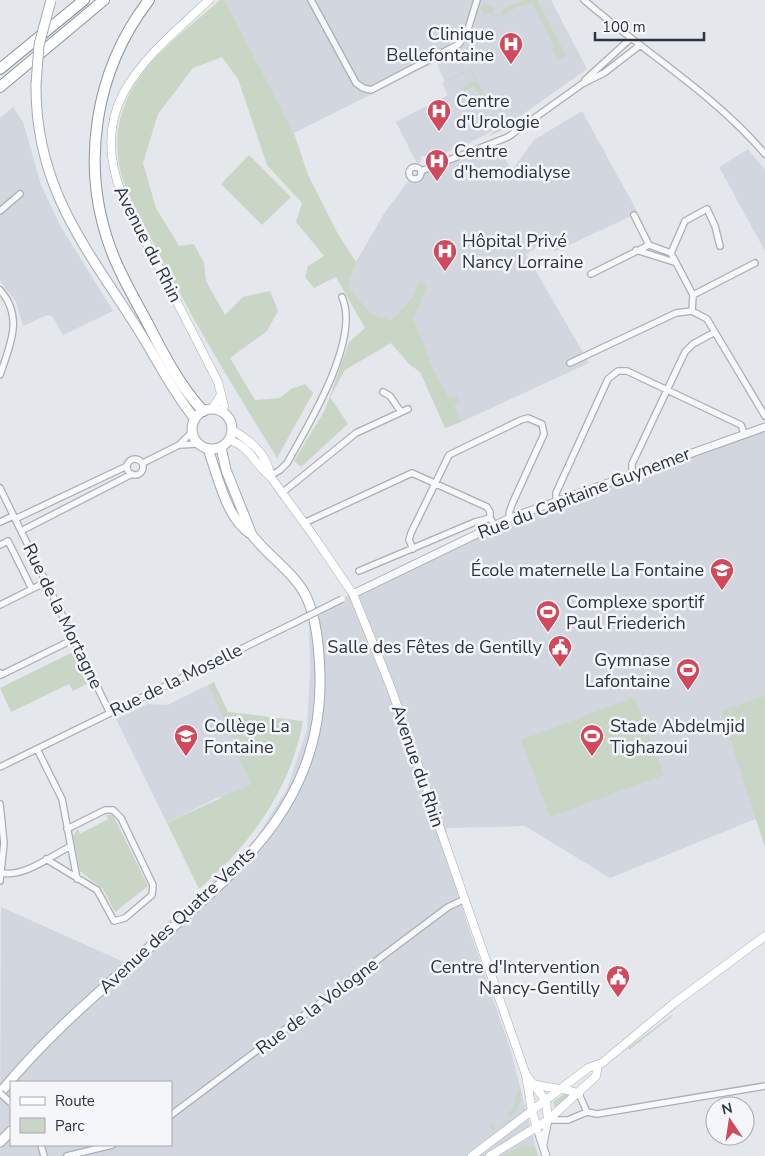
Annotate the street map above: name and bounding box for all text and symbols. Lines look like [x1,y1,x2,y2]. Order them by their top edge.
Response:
scale bar [595,10,704,42]
text: 100 m [602,17,646,37]
place label: Clinique Bellefontaine [386,22,494,67]
hospital icon: Clinique Bellefontaine [498,31,524,65]
place label: Centre d'Urologie [456,89,539,134]
hospital icon: Centre d'Urologie [426,98,452,132]
place label: Centre d'hemodialyse [454,139,570,184]
hospital icon: Centre d'hemodialyse [424,148,450,182]
street label: Avenue du Rhin [108,182,188,306]
place label: Hôpital Privé Nancy Lorraine [462,229,583,274]
hospital icon: Hôpital Privé Nancy Lorraine [432,238,458,272]
street label: Rue du Capitaine Guynemer [474,441,694,545]
street label: Rue de la Mortagne [17,539,109,693]
school or university icon: École maternelle La Fontaine [709,557,735,591]
place label: École maternelle La Fontaine [471,558,704,582]
place label: Complexe sportif Paul Friederich [566,590,705,635]
sports icon: Complexe sportif Paul Friederich [535,599,561,633]
public building icon: Salle des Fêtes de Gentilly [547,634,573,668]
place label: Salle des Fêtes de Gentilly [327,635,543,659]
street label: Rue de la Moselle [106,638,246,722]
place label: Gymnase Lafontaine [585,648,670,693]
sports icon: Gymnase Lafontaine [675,657,701,691]
street label: Avenue du Rhin [386,702,450,830]
place label: Collège La Fontaine [204,714,290,759]
place label: Stade Abdelmjid Tighazoui [610,714,745,759]
school or university icon: Collège La Fontaine [173,723,199,757]
sports icon: Stade Abdelmjid Tighazoui [579,723,605,757]
street label: Avenue des Quatre Vents [94,841,260,999]
street label: Rue de la Vologne [251,952,383,1060]
place label: Centre d'Intervention Nancy-Gentilly [430,955,601,1000]
public building icon: Centre d'Intervention Nancy-Gentilly [605,964,631,998]
legend [10,1081,172,1146]
text: Route [55,1091,95,1111]
north arrow [705,1096,755,1146]
text: N [720,1098,734,1119]
text: Parc [55,1116,84,1136]

